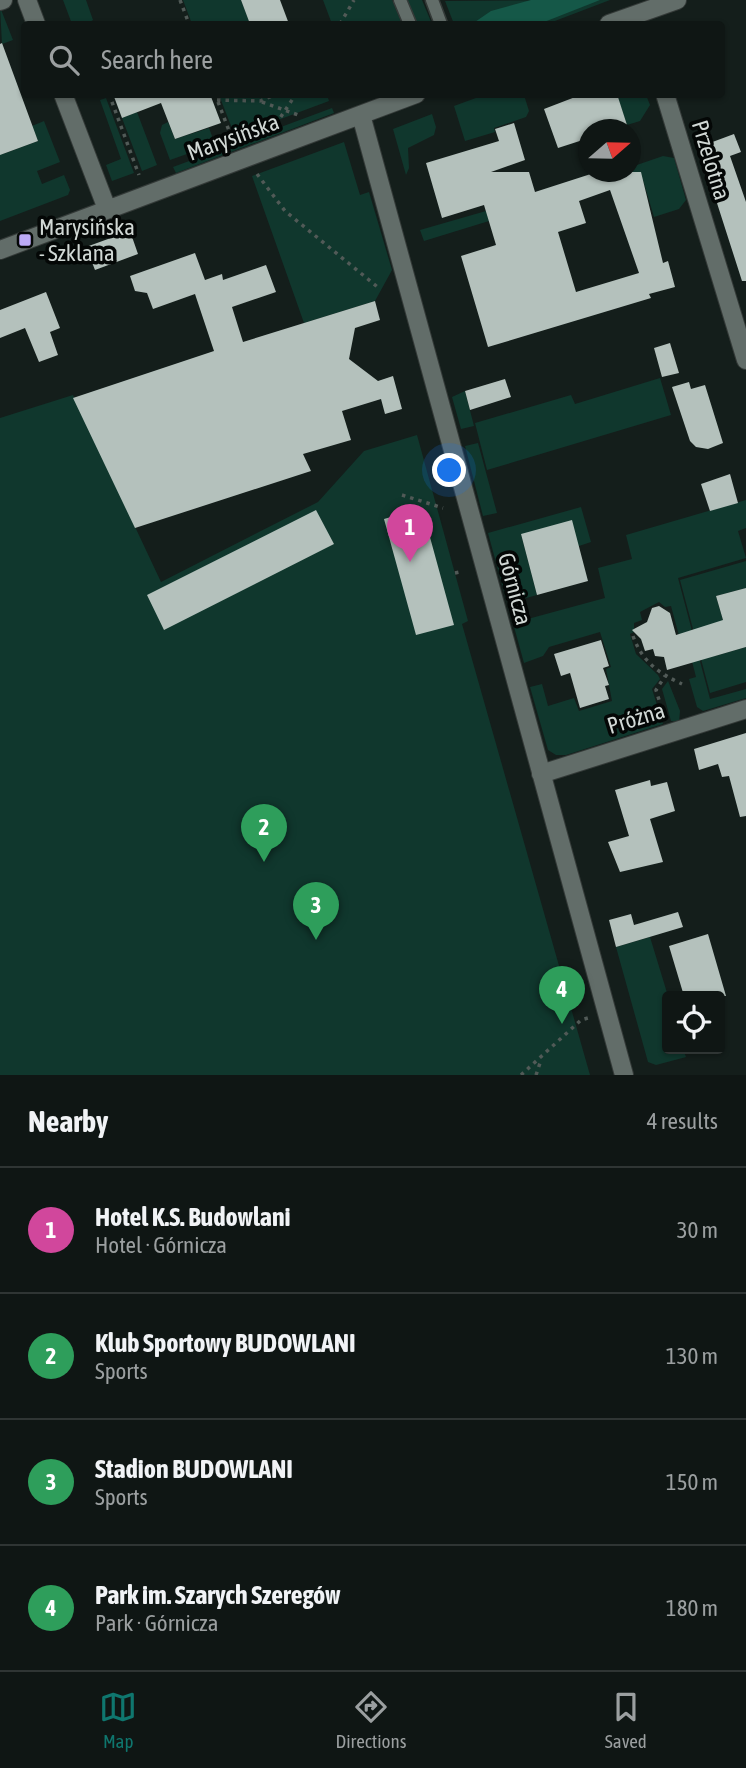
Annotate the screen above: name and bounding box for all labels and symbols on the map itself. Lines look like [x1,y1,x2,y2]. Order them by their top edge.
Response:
street label: Marysińska [184,108,282,166]
street label: Przelotna [687,117,735,203]
north arrow [578,119,641,182]
place label: Marysińska - Szklana [39,214,135,266]
marker: Marysińska - Szklana [17,232,33,248]
your location [432,453,466,487]
pin: 1 [387,504,433,562]
street label: Górnicza [493,550,537,628]
street label: Próżna [604,697,668,739]
pin: 2 [241,804,287,862]
pin: 3 [293,882,339,940]
pin: 4 [539,966,585,1024]

